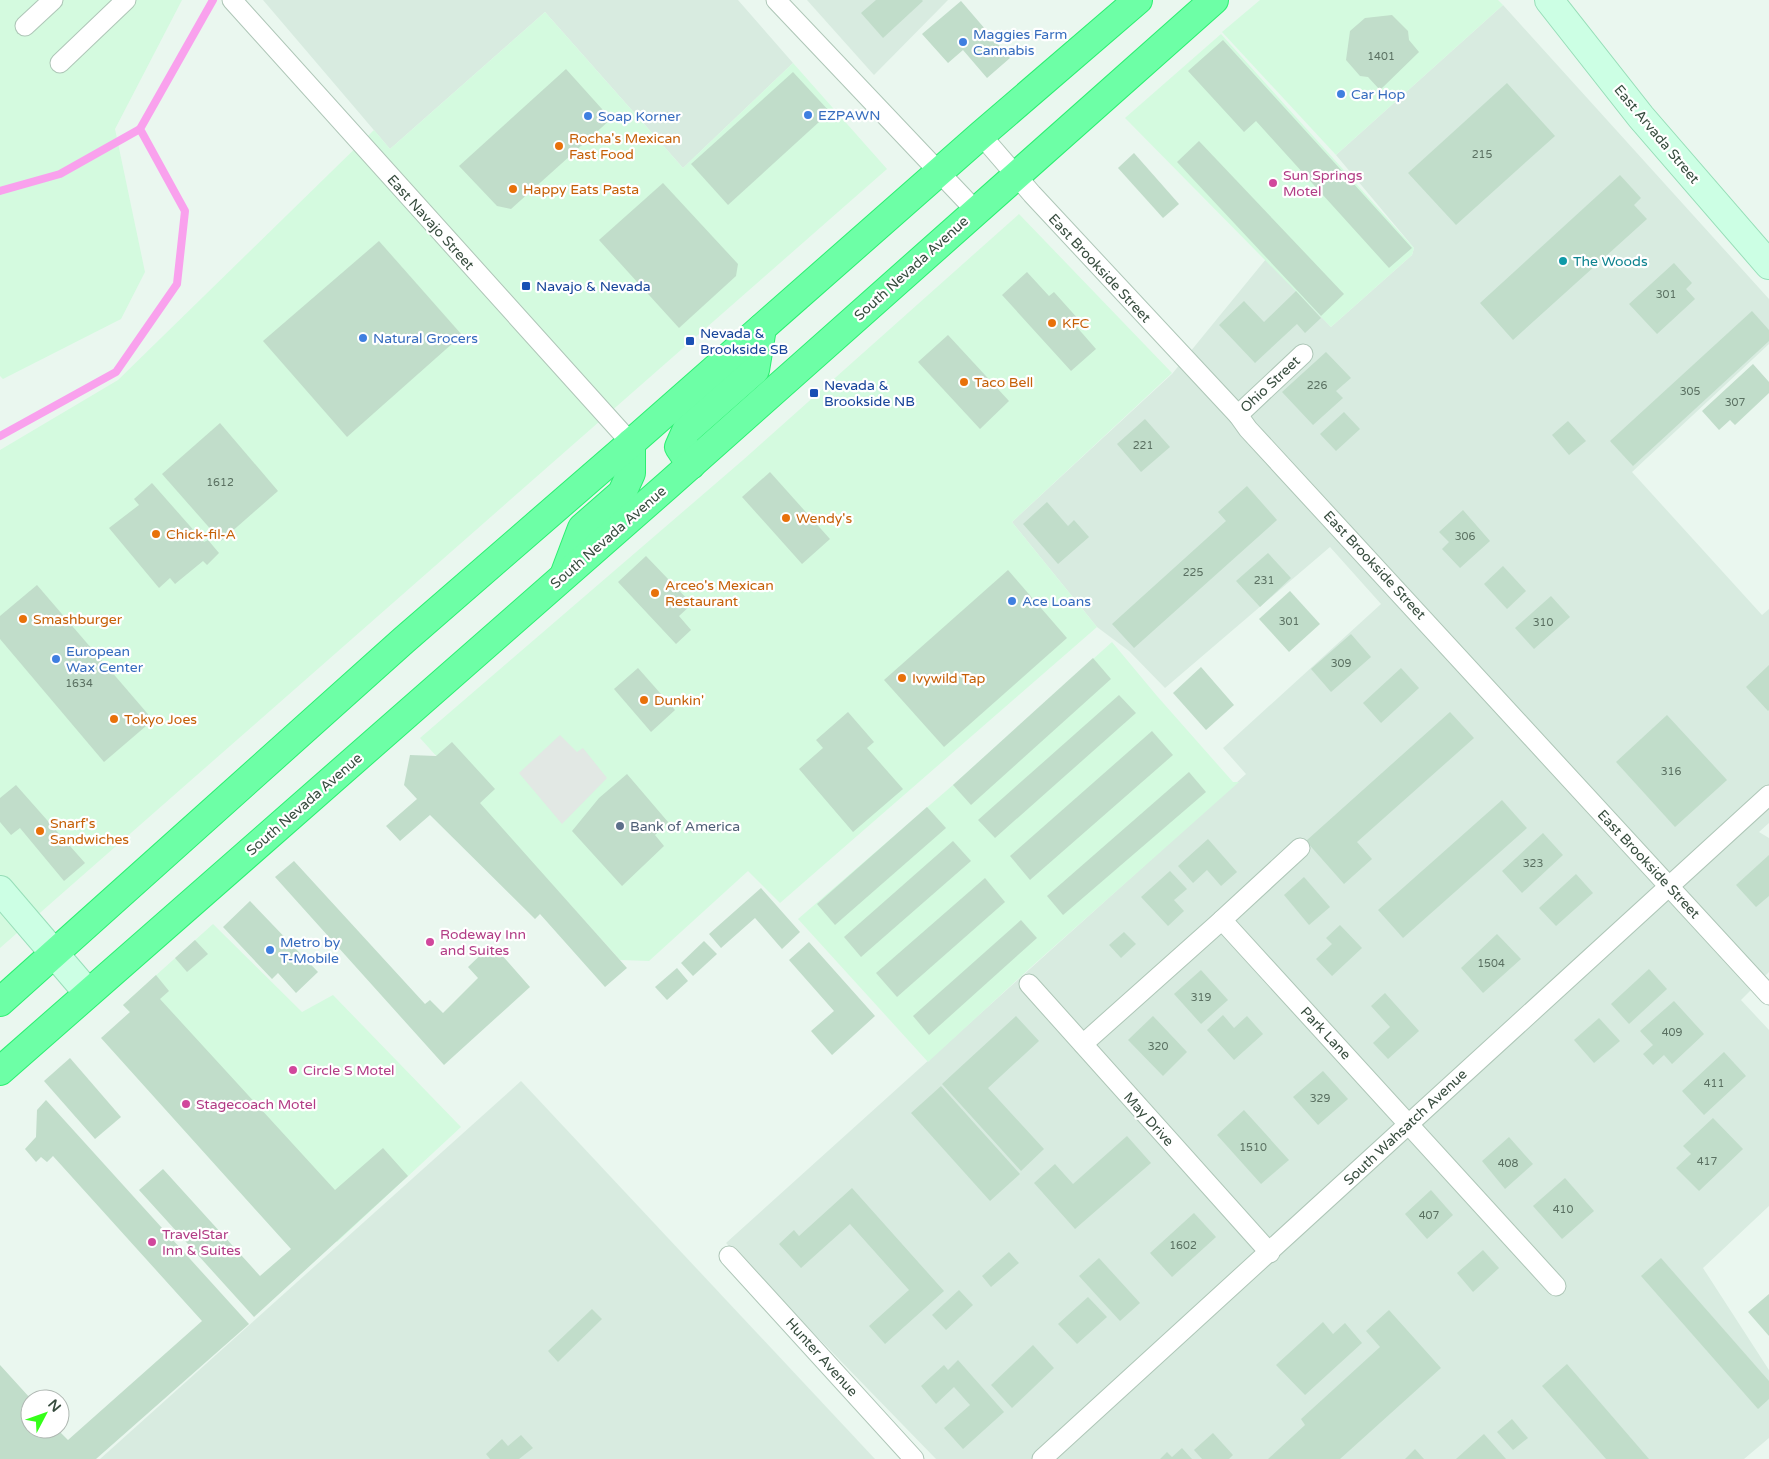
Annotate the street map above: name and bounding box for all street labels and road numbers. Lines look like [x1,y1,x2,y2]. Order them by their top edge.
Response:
street label: East Arvada Street [1610,82,1703,188]
street label: East Navajo Street [383,171,478,274]
street label: East Brookside Street [1045,211,1155,327]
street label: South Nevada Avenue [851,213,972,324]
street label: Ohio Street [1237,352,1304,416]
street label: South Nevada Avenue [547,482,670,592]
street label: East Brookside Street [1320,508,1430,624]
street label: South Nevada Avenue [243,749,366,859]
street label: East Brookside Street [1594,807,1704,923]
street label: Park Lane [1297,1003,1354,1063]
street label: South Wahsatch Avenue [1340,1066,1471,1189]
street label: May Drive [1120,1089,1177,1150]
street label: Hunter Avenue [782,1315,861,1400]

